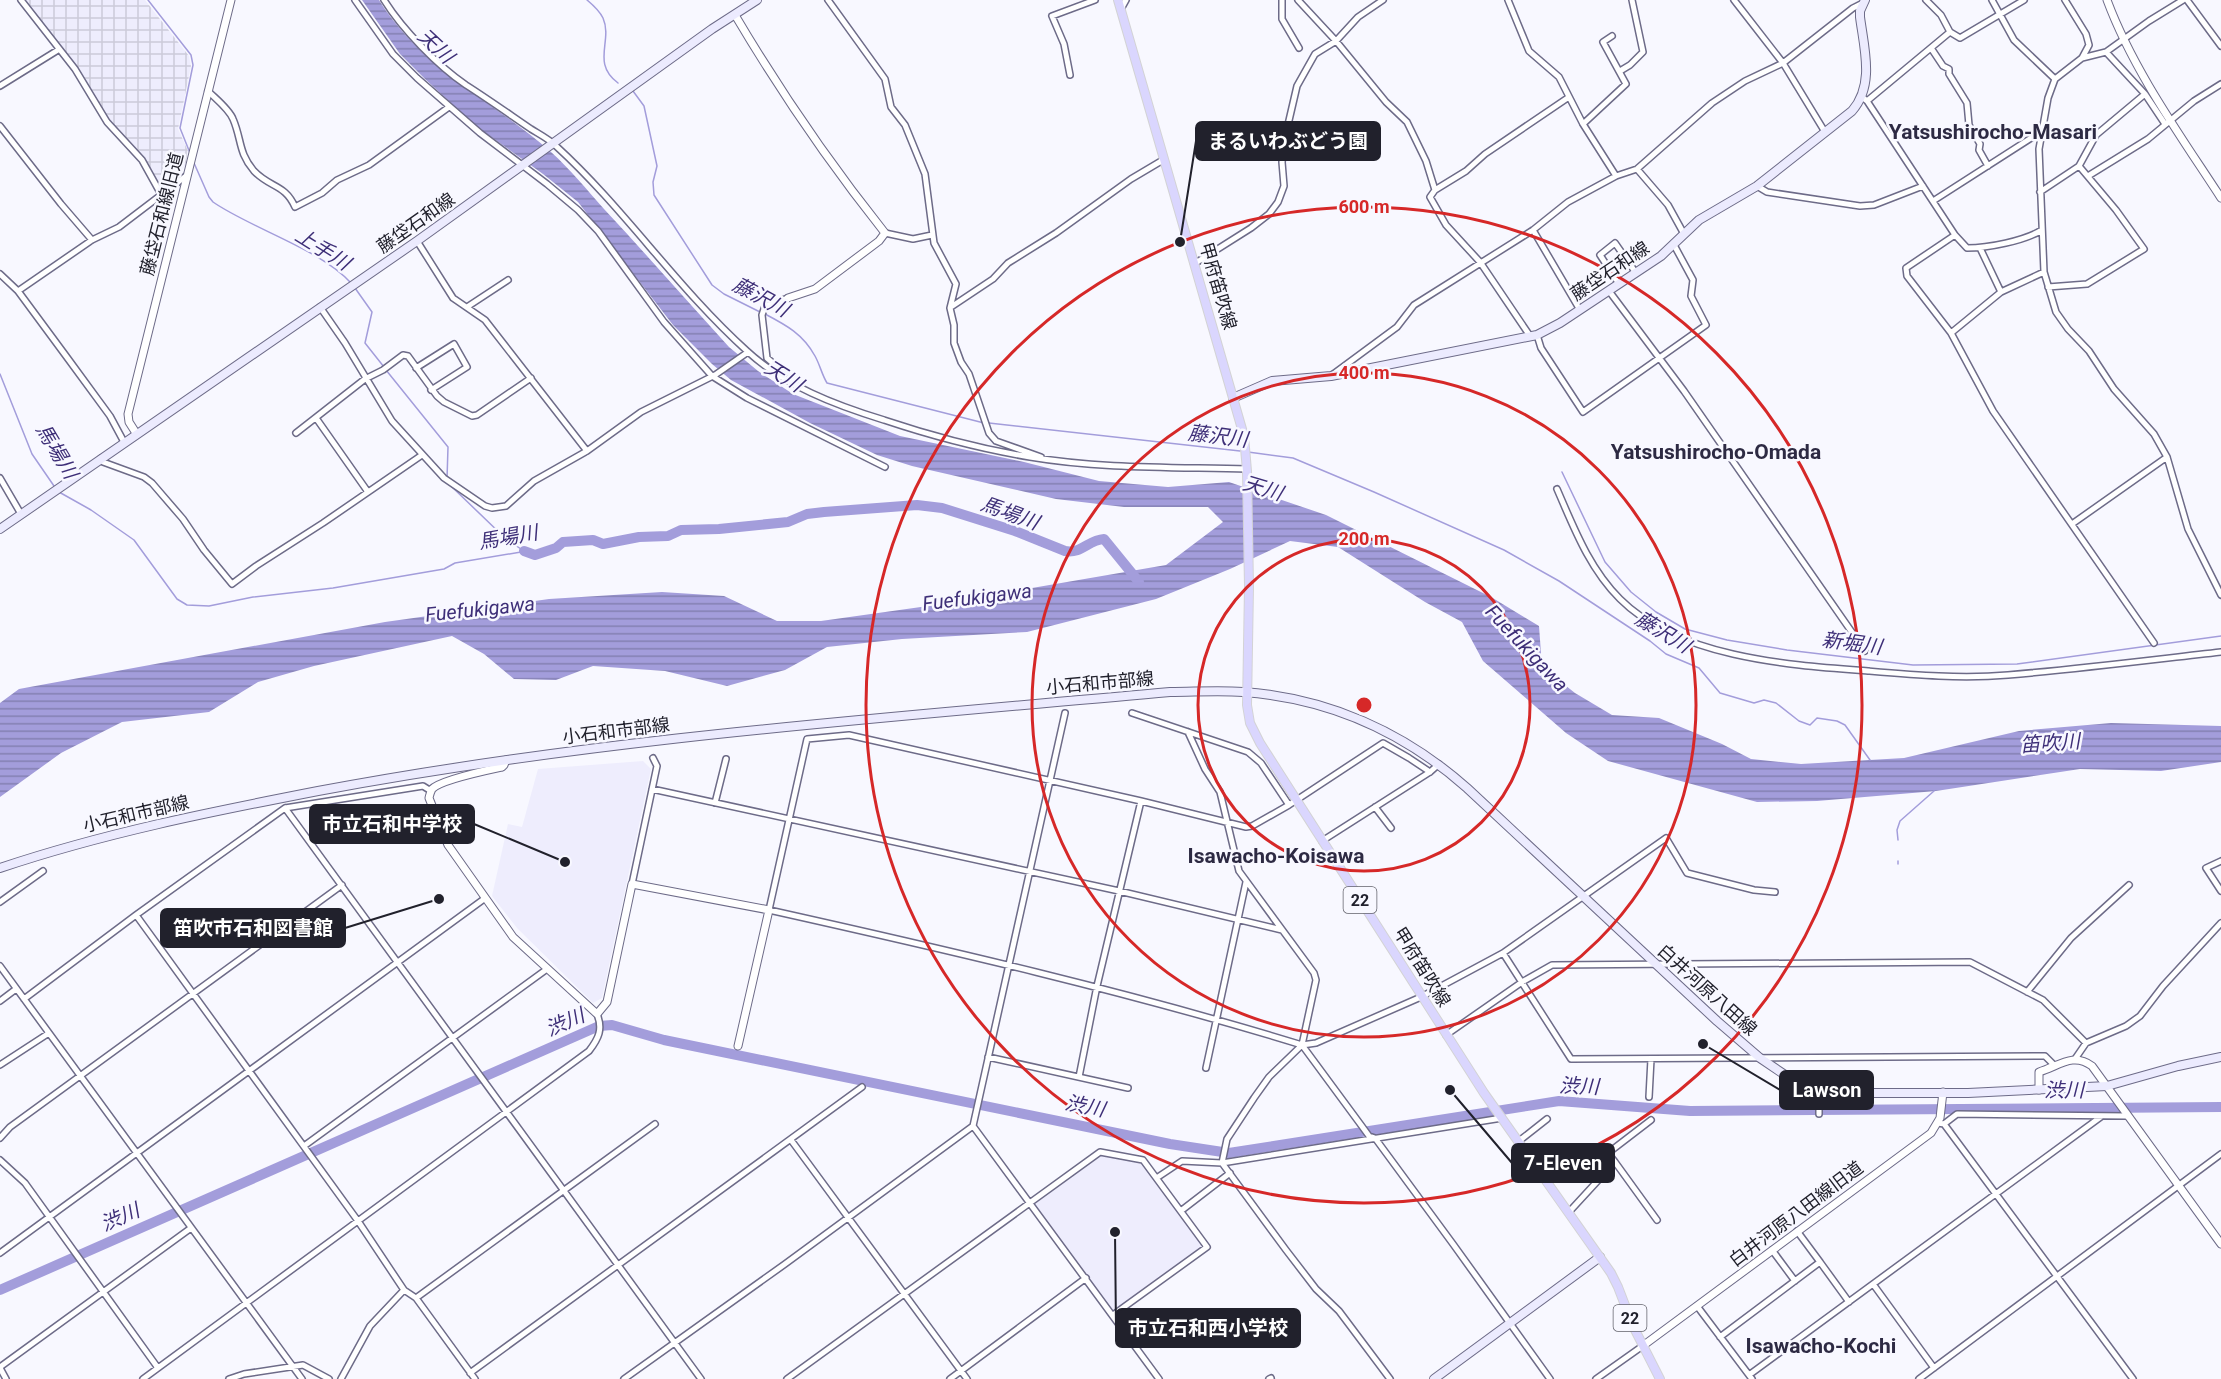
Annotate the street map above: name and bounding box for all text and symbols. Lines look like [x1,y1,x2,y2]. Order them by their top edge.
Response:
water label: 天川 [413,24,460,70]
district label: Yatsushirocho-Masari [1889,120,2097,144]
callout: まるいわぶどう園 [1196,122,1380,160]
text: まるいわぶどう園 [1208,129,1368,153]
street label: 藤垈石和線旧道 [136,150,187,278]
street label: 藤垈石和線 [373,188,459,257]
text: 600 m [1338,196,1390,217]
water label: 上手川 [291,223,356,276]
street label: 藤垈石和線 [1567,237,1653,304]
street label: 甲府笛吹線 [1196,240,1241,332]
water label: 藤沢川 [729,272,795,323]
water label: 天川 [761,355,809,398]
text: 400 m [1338,362,1390,383]
water label: 馬場川 [31,419,84,485]
water label: 藤沢川 [1187,420,1251,452]
district label: Yatsushirocho-Omada [1611,440,1821,464]
water label: 天川 [1240,471,1288,506]
water label: 馬場川 [978,491,1044,535]
water label: 馬場川 [476,520,542,554]
text: 200 m [1338,528,1390,549]
water label: Fuefukigawa [921,578,1033,616]
water label: Fuefukigawa [424,591,536,627]
water label: Fuefukigawa [1481,600,1573,696]
water label: 藤沢川 [1631,606,1697,659]
water label: 新堀川 [1821,627,1885,659]
street label: 小石和市部線 [1045,667,1155,698]
centre of rings [1354,695,1374,715]
street label: 小石和市部線 [561,714,671,748]
water label: 笛吹川 [2019,729,2083,757]
street label: 小石和市部線 [81,791,191,836]
callout: 市立石和中学校 [310,805,474,843]
text: 市立石和中学校 [322,812,462,836]
district label: Isawacho-Koisawa [1188,844,1364,868]
road number: 22 [1344,887,1376,913]
callout: 笛吹市石和図書館 [161,909,345,947]
text: 笛吹市石和図書館 [173,916,333,940]
street label: 甲府笛吹線 [1390,923,1455,1010]
street label: 白井河原八田線 [1653,940,1761,1040]
water label: 渋川 [542,1002,590,1041]
callout: Lawson [1780,1071,1873,1109]
water label: 渋川 [1559,1073,1601,1099]
text: Lawson [1793,1078,1861,1102]
water label: 渋川 [2044,1078,2086,1102]
water label: 渋川 [1063,1090,1109,1122]
callout: 7-Eleven [1512,1144,1614,1182]
text: 7-Eleven [1524,1151,1602,1175]
street label: 白井河原八田線旧道 [1725,1156,1867,1271]
water label: 渋川 [97,1197,145,1236]
road number: 22 [1614,1305,1646,1331]
callout: 市立石和西小学校 [1116,1309,1300,1347]
text: 市立石和西小学校 [1128,1316,1288,1340]
district label: Isawacho-Kochi [1746,1334,1896,1358]

